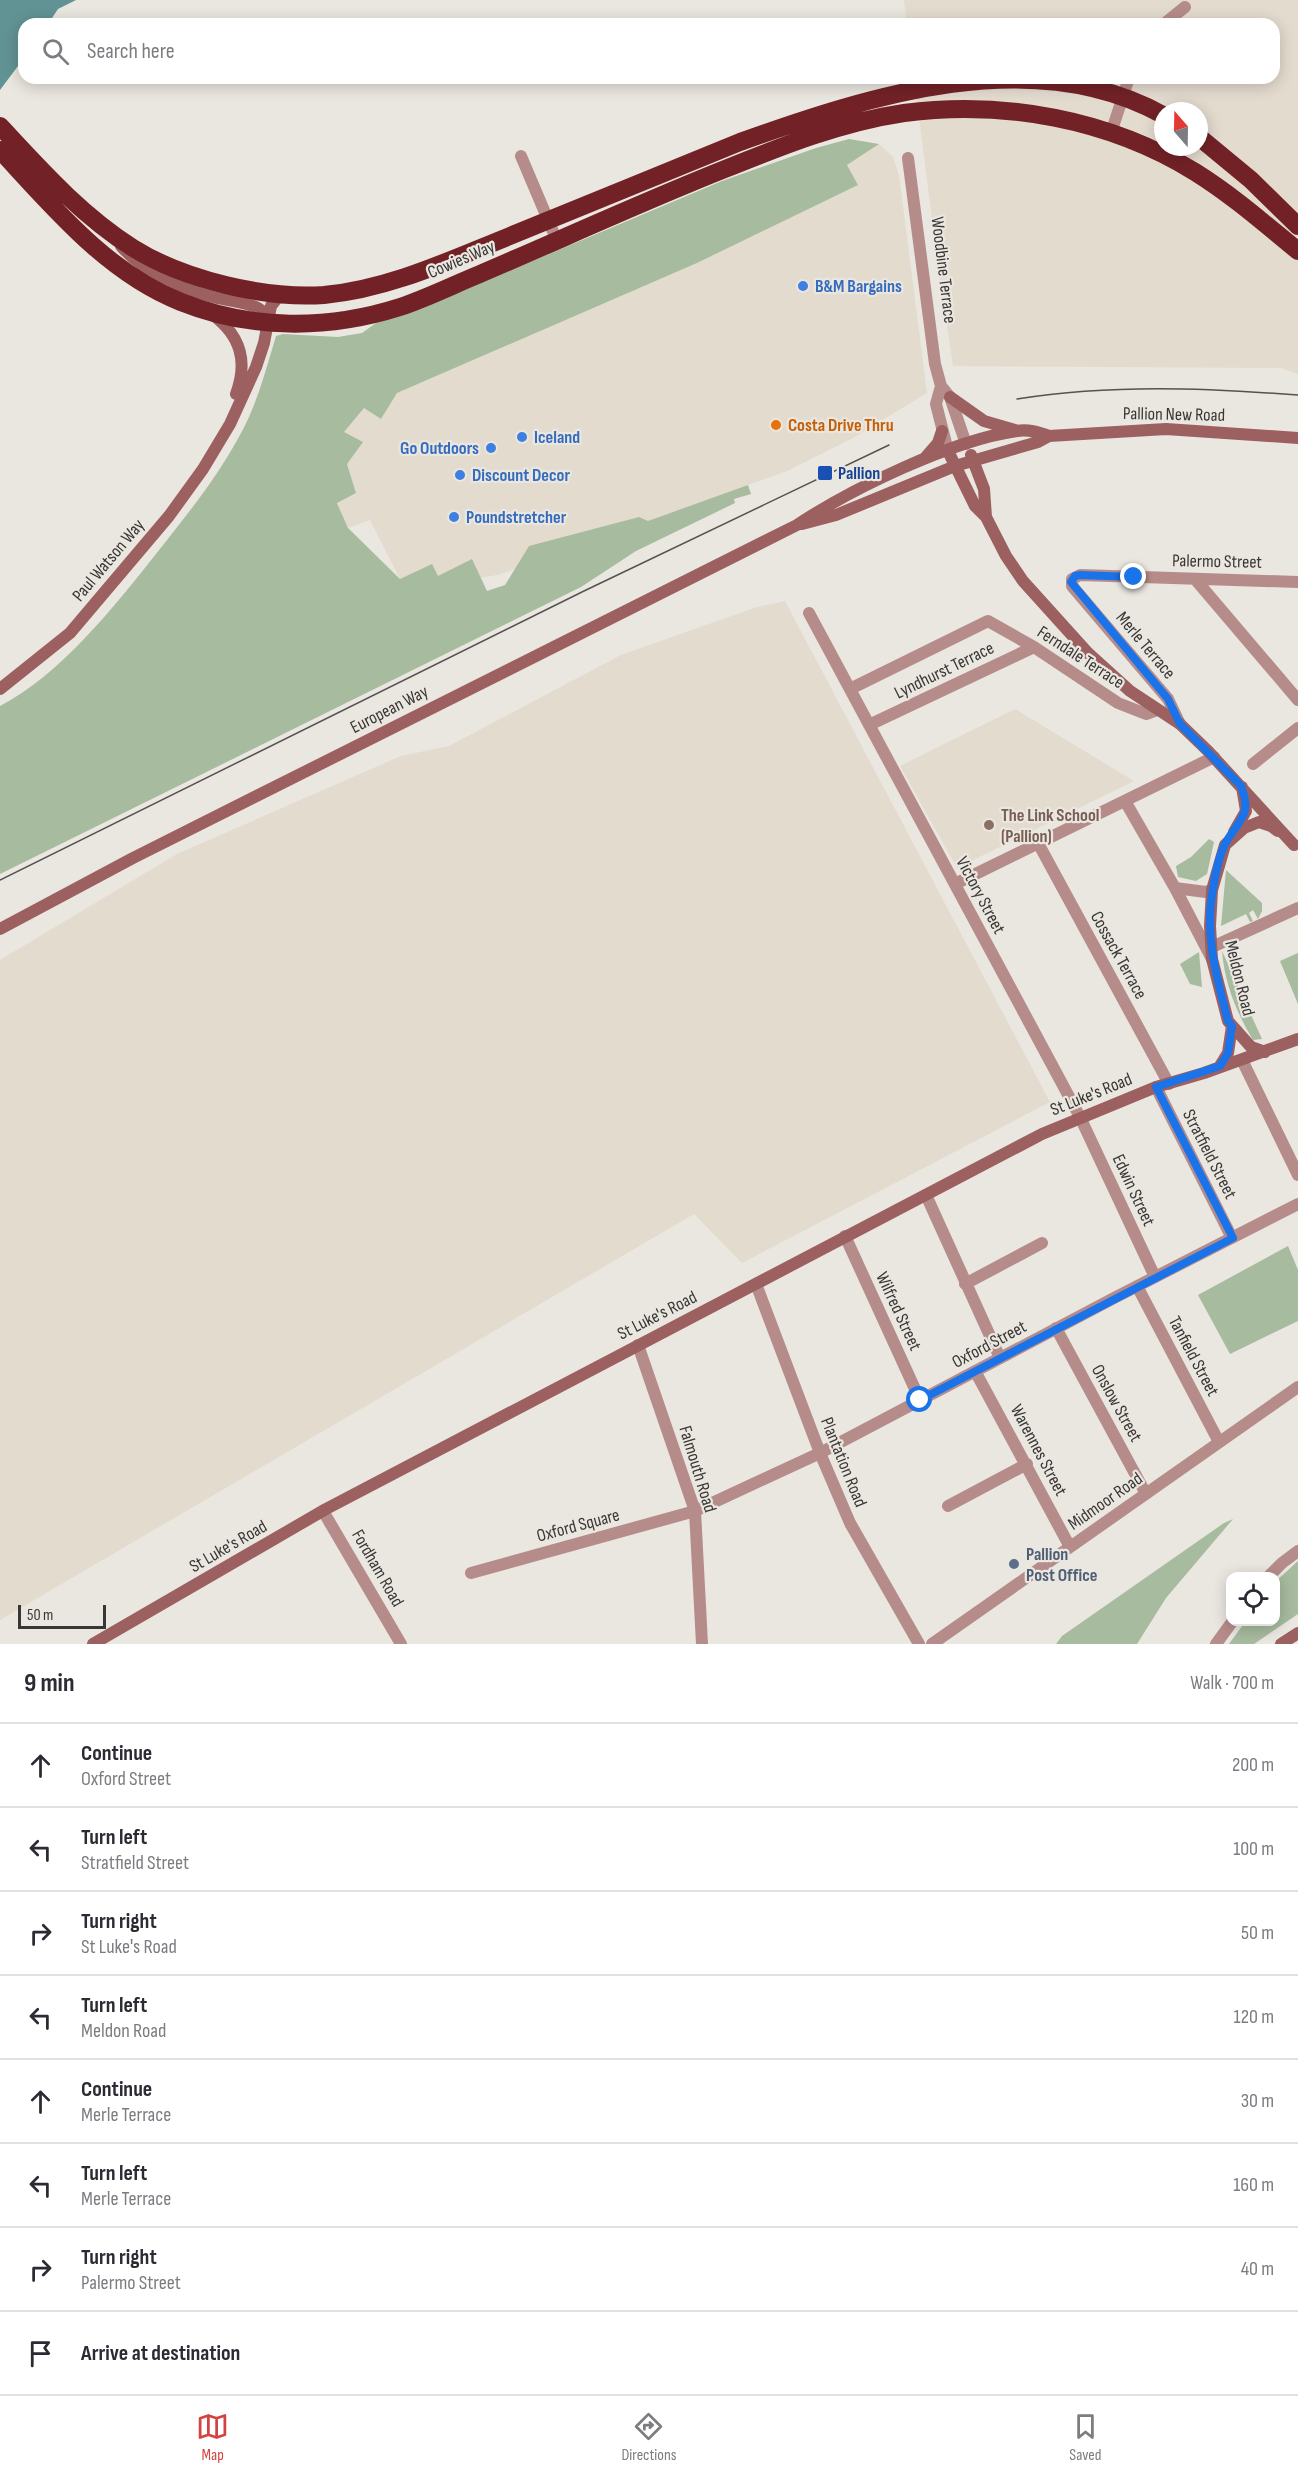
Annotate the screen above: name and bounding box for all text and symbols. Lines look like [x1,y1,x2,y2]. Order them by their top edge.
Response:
search box [18,18,1280,84]
icon: search [39,35,72,68]
text: Search here [87,38,174,65]
north arrow [1154,102,1208,156]
street label: Woodbine Terrace [927,216,960,325]
street label: Cowies Way [424,236,498,283]
place label: B&M Bargains [815,276,902,297]
marker: B&M Bargains [796,279,810,293]
street label: Pallion New Road [1123,403,1225,426]
place label: Costa Drive Thru [788,415,894,436]
marker: Costa Drive Thru [769,418,783,432]
place label: Iceland [534,427,580,448]
marker: Iceland [515,430,529,444]
place label: Go Outdoors [400,438,479,459]
marker: Go Outdoors [484,441,498,455]
place label: Pallion [838,463,880,484]
marker: Pallion [816,464,834,482]
place label: Discount Decor [472,465,570,486]
marker: Discount Decor [453,468,467,482]
place label: Poundstretcher [466,507,567,528]
marker: Poundstretcher [447,510,461,524]
street label: Paul Watson Way [68,515,149,606]
street label: Palermo Street [1172,550,1263,573]
route end [1120,563,1146,589]
street label: Merle Terrace [1111,607,1180,683]
street label: Ferndale Terrace [1033,622,1128,693]
street label: Lyndhurst Terrace [891,637,997,704]
street label: European Way [347,681,432,738]
place label: The Link School (Pallion) [1001,805,1099,847]
marker: The Link School (Pallion) [982,818,996,832]
street label: Victory Street [951,853,1010,938]
street label: Cossack Terrace [1086,908,1151,1003]
street label: Meldon Road [1220,938,1259,1018]
street label: St Luke's Road [1047,1069,1135,1120]
street label: Stratfield Street [1178,1106,1241,1203]
street label: Edwin Street [1108,1151,1160,1230]
street label: Wilfred Street [871,1269,926,1354]
street label: St Luke's Road [614,1287,700,1344]
street label: Tanfield Street [1164,1313,1224,1400]
street label: Oxford Street [949,1316,1030,1373]
street label: Onslow Street [1087,1361,1147,1446]
route start [906,1386,932,1412]
street label: Warennes Street [1006,1401,1072,1500]
street label: Plantation Road [816,1414,871,1510]
street label: Falmouth Road [674,1423,721,1515]
street label: Midmoor Road [1064,1468,1147,1535]
street label: Oxford Square [534,1504,622,1547]
street label: St Luke's Road [186,1516,271,1577]
street label: Fordham Road [347,1526,408,1611]
place label: Pallion Post Office [1026,1544,1097,1586]
marker: Pallion Post Office [1007,1557,1021,1571]
map controls [1226,1572,1280,1626]
button: locate [1226,1572,1280,1626]
scale bar [18,1602,106,1630]
text: 50 m [27,1606,53,1625]
text: 9 min [24,1668,74,1699]
text: Walk · 700 m [1190,1671,1274,1695]
text: Continue [81,1740,152,1767]
icon: ahead [24,1749,57,1782]
text: 200 m [1232,1753,1274,1777]
text: Oxford Street [81,1767,171,1791]
text: Turn left [81,1824,147,1851]
icon: left [24,1833,57,1866]
text: 100 m [1233,1837,1274,1861]
text: Stratfield Street [81,1851,189,1875]
text: Turn right [81,1908,157,1935]
icon: right [24,1917,57,1950]
text: 50 m [1241,1921,1274,1945]
text: St Luke's Road [81,1935,177,1959]
text: Turn left [81,1992,147,2019]
icon: left [24,2001,57,2034]
text: 120 m [1234,2005,1274,2029]
text: Meldon Road [81,2019,166,2043]
text: Continue [81,2076,152,2103]
icon: ahead [24,2085,57,2118]
text: 30 m [1241,2089,1274,2113]
text: Merle Terrace [81,2103,171,2127]
text: Turn left [81,2160,147,2187]
icon: left [24,2169,57,2202]
text: 160 m [1233,2173,1274,2197]
text: Merle Terrace [81,2187,171,2211]
text: Turn right [81,2244,157,2271]
icon: right [24,2253,57,2286]
text: 40 m [1241,2257,1274,2281]
text: Palermo Street [81,2271,181,2295]
icon: arrive [24,2337,57,2370]
text: Arrive at destination [81,2340,240,2367]
tab: Map [196,2410,229,2465]
tab: Directions [621,2410,677,2465]
tab: Saved [1069,2410,1102,2465]

